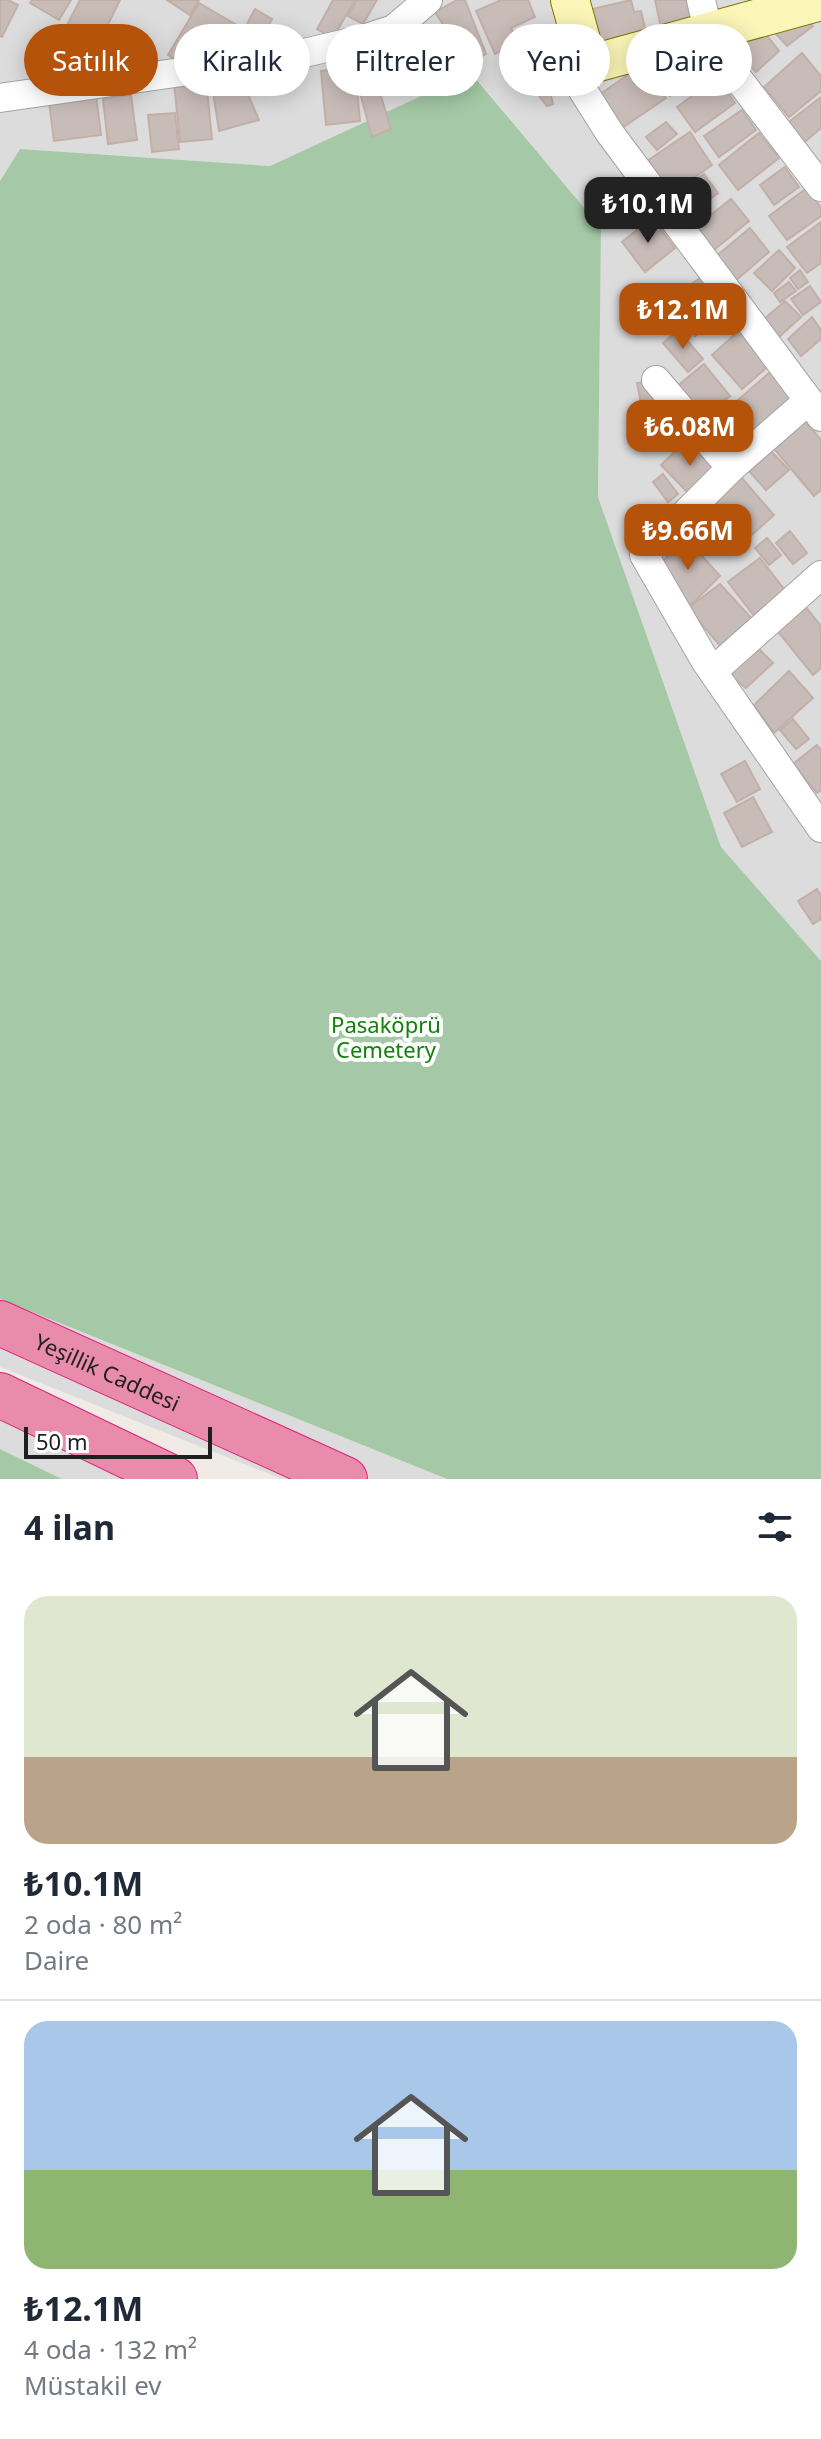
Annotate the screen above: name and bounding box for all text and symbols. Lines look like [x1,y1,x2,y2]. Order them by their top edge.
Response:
chip: Satılık [24,24,158,96]
chip: Kiralık [174,24,310,96]
chip: Filtreler [326,24,483,96]
chip: Yeni [499,24,610,96]
chip: Daire [626,24,752,96]
pin: ₺10.1M [583,177,713,245]
text: ₺10.1M [602,185,694,221]
pin: ₺12.1M [618,283,748,351]
text: ₺12.1M [637,291,729,327]
pin: ₺6.08M [625,400,755,468]
text: ₺6.08M [644,408,736,444]
pin: ₺9.66M [623,504,753,572]
text: ₺9.66M [642,512,734,548]
park label: Pasaköprü Cemetery [331,1009,441,1064]
street label: Yeşillik Caddesi [30,1326,185,1418]
scale bar [24,1423,212,1459]
text: 50 m [36,1426,87,1456]
text: 4 ilan [24,1504,115,1550]
icon: filters [753,1505,797,1549]
icon: home [339,1648,483,1792]
text: ₺10.1M [24,1860,143,1906]
text: 2 oda · 80 m² [24,1906,182,1942]
text: Daire [24,1942,89,1978]
icon: home [339,2073,483,2217]
text: ₺12.1M [24,2285,143,2331]
text: 4 oda · 132 m² [24,2331,197,2367]
text: Müstakil ev [24,2367,162,2403]

